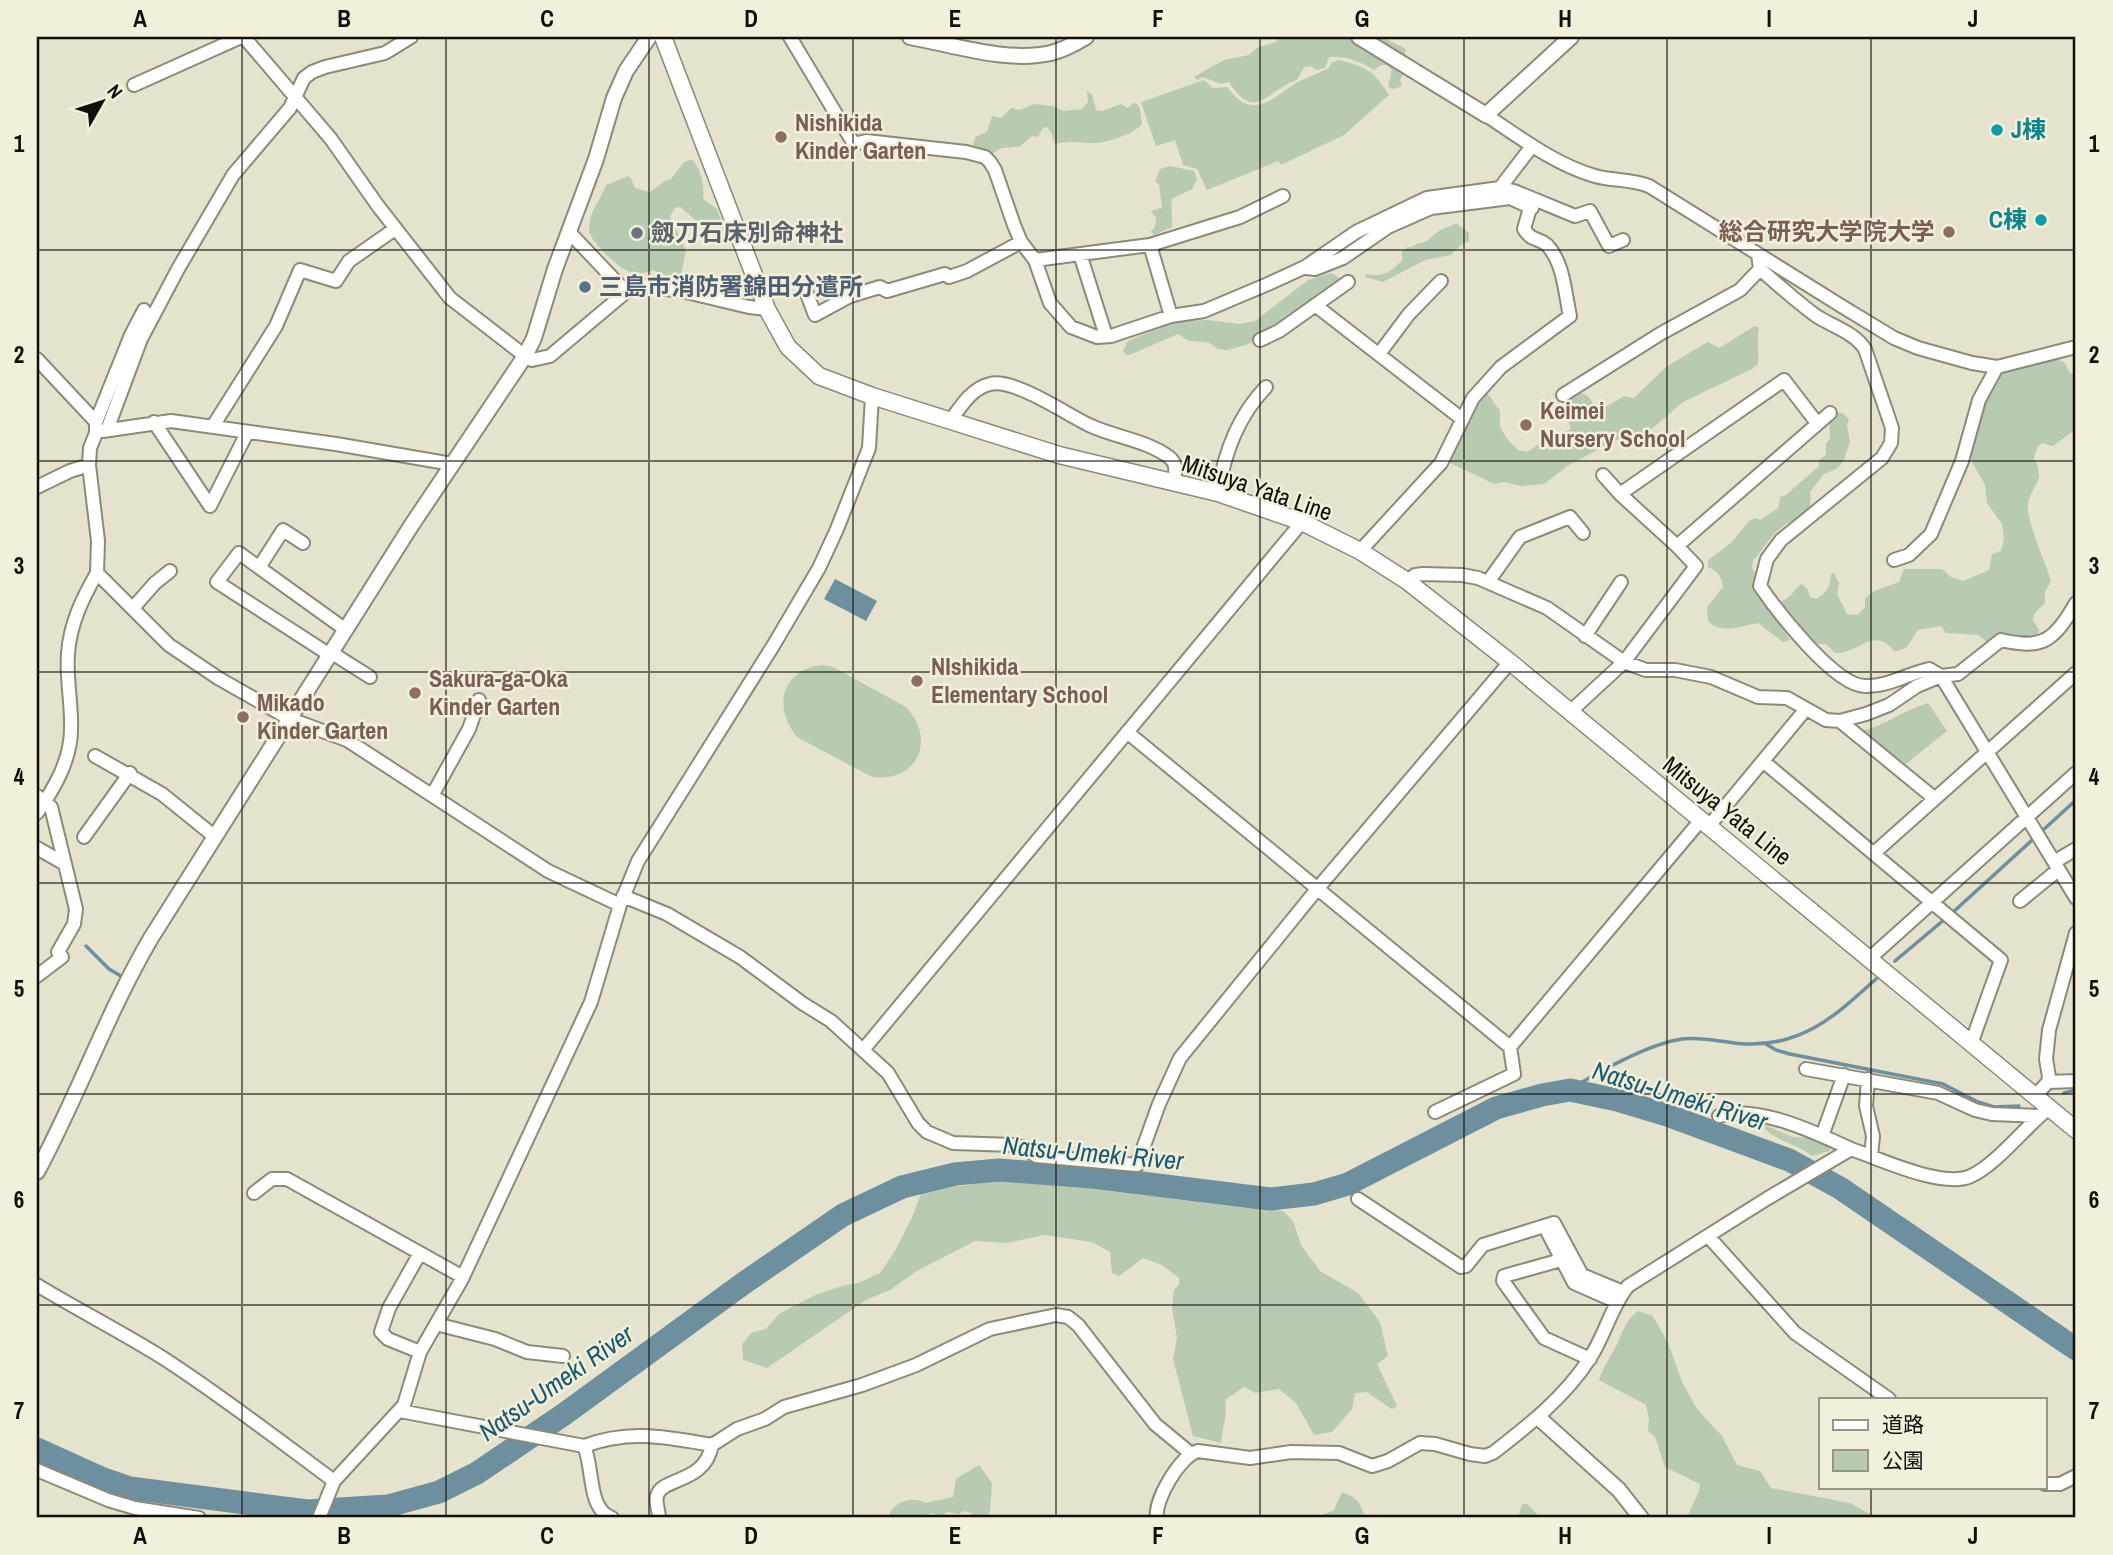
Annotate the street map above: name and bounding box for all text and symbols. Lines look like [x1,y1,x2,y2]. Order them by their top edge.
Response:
text: A [133,3,147,34]
text: B [337,3,351,34]
text: C [540,3,554,34]
text: D [744,3,758,34]
text: E [949,3,961,34]
text: F [1152,3,1164,34]
text: G [1355,3,1369,34]
text: H [1558,3,1572,34]
text: I [1766,3,1772,34]
text: J [1968,3,1978,34]
north arrow [66,66,136,136]
text: N [102,79,129,104]
place label: Nishikida Kinder Garten [795,106,926,166]
place label: J棟 [2011,113,2046,145]
marker: J棟 [1989,122,2005,138]
text: 1 [14,128,25,159]
text: 1 [2089,128,2100,159]
marker: Nishikida Kinder Garten [773,129,789,145]
place label: C棟 [1989,203,2027,235]
marker: C棟 [2033,212,2049,228]
place label: 総合研究大学院大学 [1719,215,1935,247]
place label: 劔刀石床別命神社 [651,216,843,248]
marker: 総合研究大学院大学 [1941,224,1957,240]
marker: 劔刀石床別命神社 [629,225,645,241]
place label: 三島市消防署錦田分遣所 [599,270,863,302]
marker: 三島市消防署錦田分遣所 [577,279,593,295]
text: 2 [14,339,24,370]
text: 2 [2089,339,2099,370]
place label: Keimei Nursery School [1540,394,1685,454]
marker: Keimei Nursery School [1518,417,1534,433]
street label: Mitsuya Yata Line [1178,446,1337,528]
text: 3 [14,550,24,581]
text: 3 [2089,550,2099,581]
place label: NIshikida Elementary School [931,650,1108,710]
place label: Sakura-ga-Oka Kinder Garten [429,662,568,722]
marker: NIshikida Elementary School [909,673,925,689]
marker: Sakura-ga-Oka Kinder Garten [407,685,423,701]
place label: Mikado Kinder Garten [257,686,388,746]
marker: Mikado Kinder Garten [235,709,251,725]
street label: Mitsuya Yata Line [1657,748,1799,872]
text: 4 [14,761,25,792]
text: 4 [2089,761,2100,792]
text: 5 [14,973,24,1004]
text: 5 [2089,973,2099,1004]
water label: Natsu-Umeki River [1588,1052,1773,1139]
water label: Natsu-Umeki River [1001,1127,1186,1178]
text: 6 [14,1184,24,1215]
text: 6 [2089,1184,2099,1215]
water label: Natsu-Umeki River [471,1316,641,1449]
text: 7 [14,1395,24,1426]
text: 7 [2089,1395,2099,1426]
legend [1819,1398,2046,1488]
text: 道路 [1882,1410,1924,1439]
text: 公園 [1882,1446,1924,1475]
text: A [133,1520,147,1551]
text: B [337,1520,351,1551]
text: C [540,1520,554,1551]
text: D [744,1520,758,1551]
text: E [949,1520,961,1551]
text: F [1152,1520,1164,1551]
text: G [1355,1520,1369,1551]
text: H [1558,1520,1572,1551]
text: I [1766,1520,1772,1551]
text: J [1968,1520,1978,1551]

